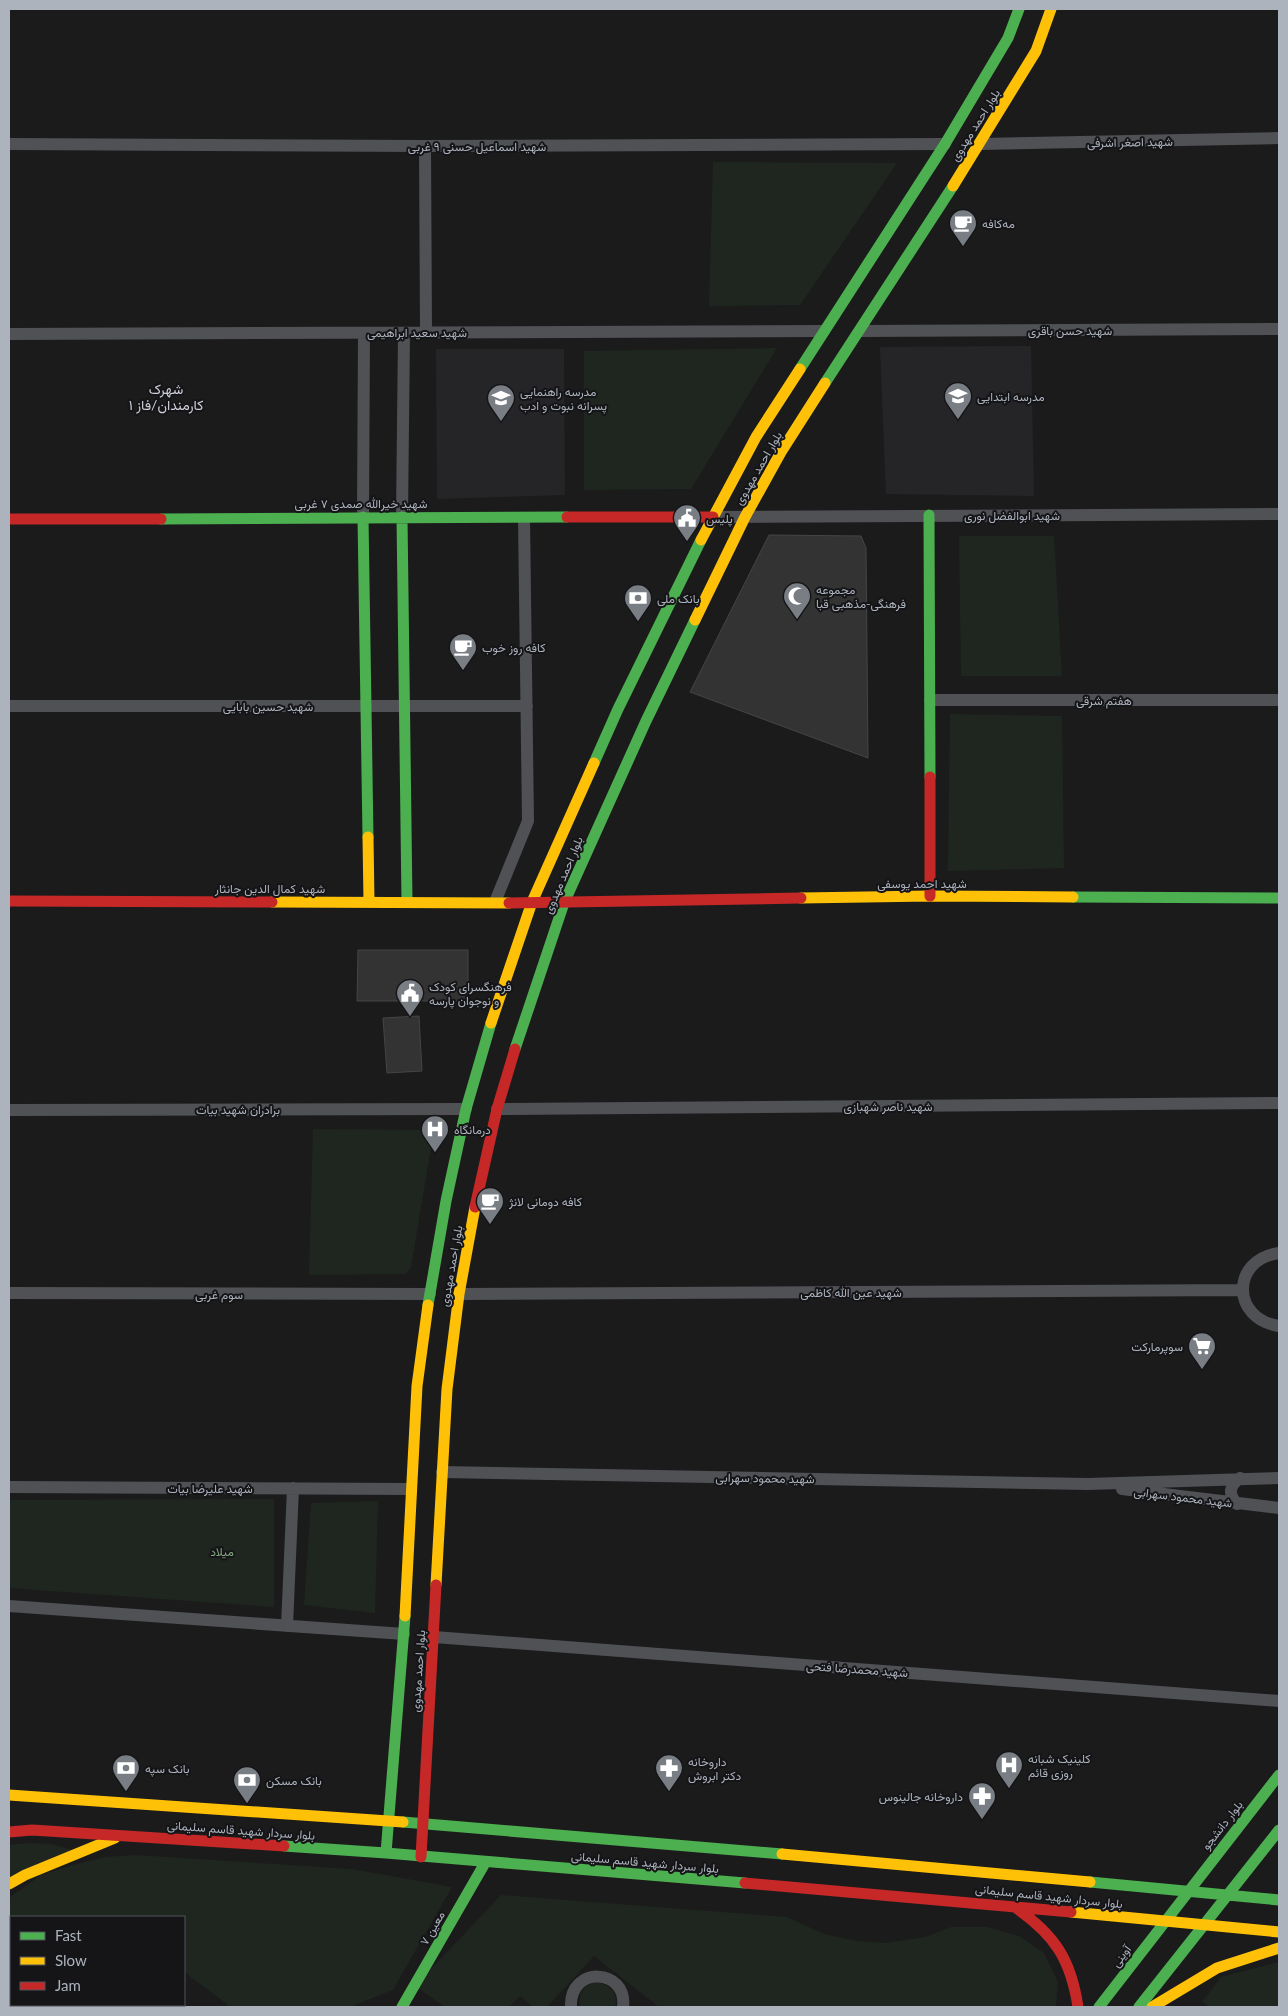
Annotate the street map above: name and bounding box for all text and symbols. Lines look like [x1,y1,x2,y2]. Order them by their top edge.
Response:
street label: بلوار احمد مهدوی [947,86,1004,164]
street label: شهید اصغر اشرفی [1087,134,1173,151]
street label: شهید اسماعیل حسنی ۹ غربی [408,139,546,155]
cafe icon: مه‌کافه [948,208,978,247]
place label: مه‌کافه [982,216,1015,231]
street label: شهید حسن باقری [1028,323,1112,339]
street label: شهید سعید ابراهیمی [367,325,467,341]
district label: شهرک کارمندان/فاز ۱ [129,380,203,414]
school or university icon: مدرسه ابتدایی [943,381,973,420]
school or university icon: مدرسه راهنمایی پسرانه نبوت و ادب [486,383,516,422]
place label: مدرسه راهنمایی پسرانه نبوت و ادب [520,384,607,414]
place label: مدرسه ابتدایی [977,389,1045,405]
street label: بلوار احمد مهدوی [731,429,786,508]
street label: شهید خیرالله صمدی ۷ غربی [295,496,427,512]
public building icon: پلیس [672,503,702,542]
street label: شهید ابوالفضل نوری [964,508,1060,524]
place label: پلیس [706,511,733,527]
mosque icon: مجموعه فرهنگی-مذهبی قبا [782,581,812,620]
place label: مجموعه فرهنگی-مذهبی قبا [816,582,906,612]
bank icon: بانک ملی [623,583,653,622]
place label: بانک ملی [657,591,699,607]
cafe icon: کافه روز خوب [448,632,478,671]
place label: کافه روز خوب [482,640,546,656]
street label: هفتم شرقی [1076,693,1132,709]
street label: شهید حسین بابایی [223,699,313,715]
street label: بلوار احمد مهدوی [540,834,587,916]
street label: شهید احمد یوسفی [877,876,967,892]
street label: شهید کمال الدین جانثار [214,881,325,897]
public building icon: فرهنگسرای کودک و نوجوان پارسه [395,978,425,1017]
place label: فرهنگسرای کودک و نوجوان پارسه [429,979,512,1009]
street label: شهید ناصر شهبازی [844,1099,932,1115]
street label: برادران شهید بیات [196,1102,280,1118]
hospital icon: درمانگاه [420,1114,450,1153]
place label: درمانگاه [454,1122,491,1138]
cafe icon: کافه دومانی لانژ [475,1186,505,1225]
place label: کافه دومانی لانژ [508,1194,582,1210]
street label: بلوار احمد مهدوی [436,1224,467,1308]
street label: شهید عین الله کاظمی [800,1285,902,1301]
street label: سوم غربی [195,1287,243,1303]
supermarket icon: سوپرمارکت [1187,1331,1217,1370]
place label: سوپرمارکت [1131,1339,1183,1355]
street label: شهید محمود سهرابی [715,1470,815,1487]
street label: شهید علیرضا بیات [167,1481,253,1497]
street label: شهید محمود سهرابی [1133,1484,1233,1511]
park label: میلاد [210,1544,234,1559]
street label: بلوار احمد مهدوی [408,1629,429,1713]
street label: شهید محمدرضا فتحی [805,1658,909,1681]
hospital icon: کلینیک شبانه روزى قائم [994,1750,1024,1789]
place label: کلینیک شبانه روزى قائم [1028,1751,1091,1781]
bank icon: بانک سپه [111,1753,141,1792]
pharmacy icon: داروخانه دکتر ابروش [654,1753,684,1792]
place label: داروخانه دکتر ابروش [688,1754,741,1784]
place label: بانک سپه [145,1761,190,1777]
bank icon: بانک مسکن [232,1765,262,1804]
place label: بانک مسکن [266,1773,322,1789]
pharmacy icon: داروخانه جالینوس [967,1781,997,1820]
place label: داروخانه جالینوس [879,1789,963,1805]
street label: بلوار دانشجو [1198,1797,1247,1853]
street label: بلوار سردار شهید قاسم سلیمانی [166,1817,316,1844]
street label: بلوار سردار شهید قاسم سلیمانی [570,1848,720,1877]
street label: بلوار سردار شهید قاسم سلیمانی [974,1881,1124,1912]
street label: معین ۷ [416,1908,449,1948]
legend [10,1916,185,2006]
text: Fast [55,1926,82,1944]
street label: آوینی [1108,1941,1136,1971]
text: Slow [55,1951,87,1969]
text: Jam [55,1976,81,1994]

